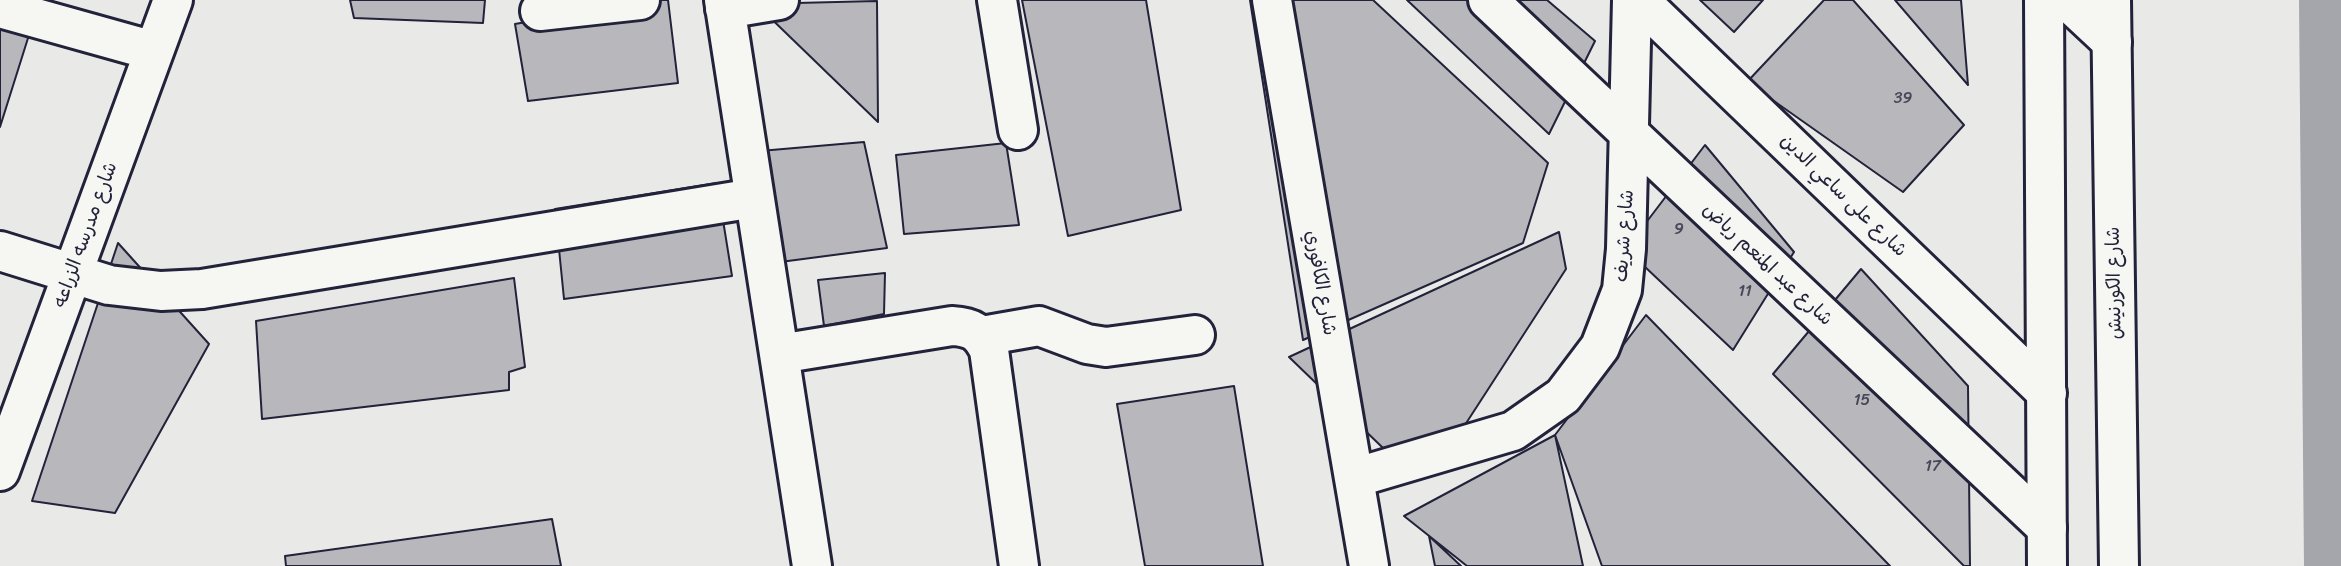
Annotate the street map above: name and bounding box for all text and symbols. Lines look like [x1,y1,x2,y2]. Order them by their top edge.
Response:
house number: 39 [1894,89,1912,109]
street label: شارع على ساعي الدين [1775,130,1911,262]
street label: شارع مدرسه الزراعه [49,159,123,311]
street label: شارع شريف [1610,189,1640,283]
street label: شارع عبد المنعم رياض [1697,199,1837,331]
house number: 9 [1674,220,1684,240]
street label: شارع الكورنيش [2103,226,2127,340]
street label: شارع الكافوري [1300,229,1340,337]
house number: 11 [1738,282,1752,302]
house number: 15 [1854,391,1870,411]
house number: 17 [1925,457,1941,477]

